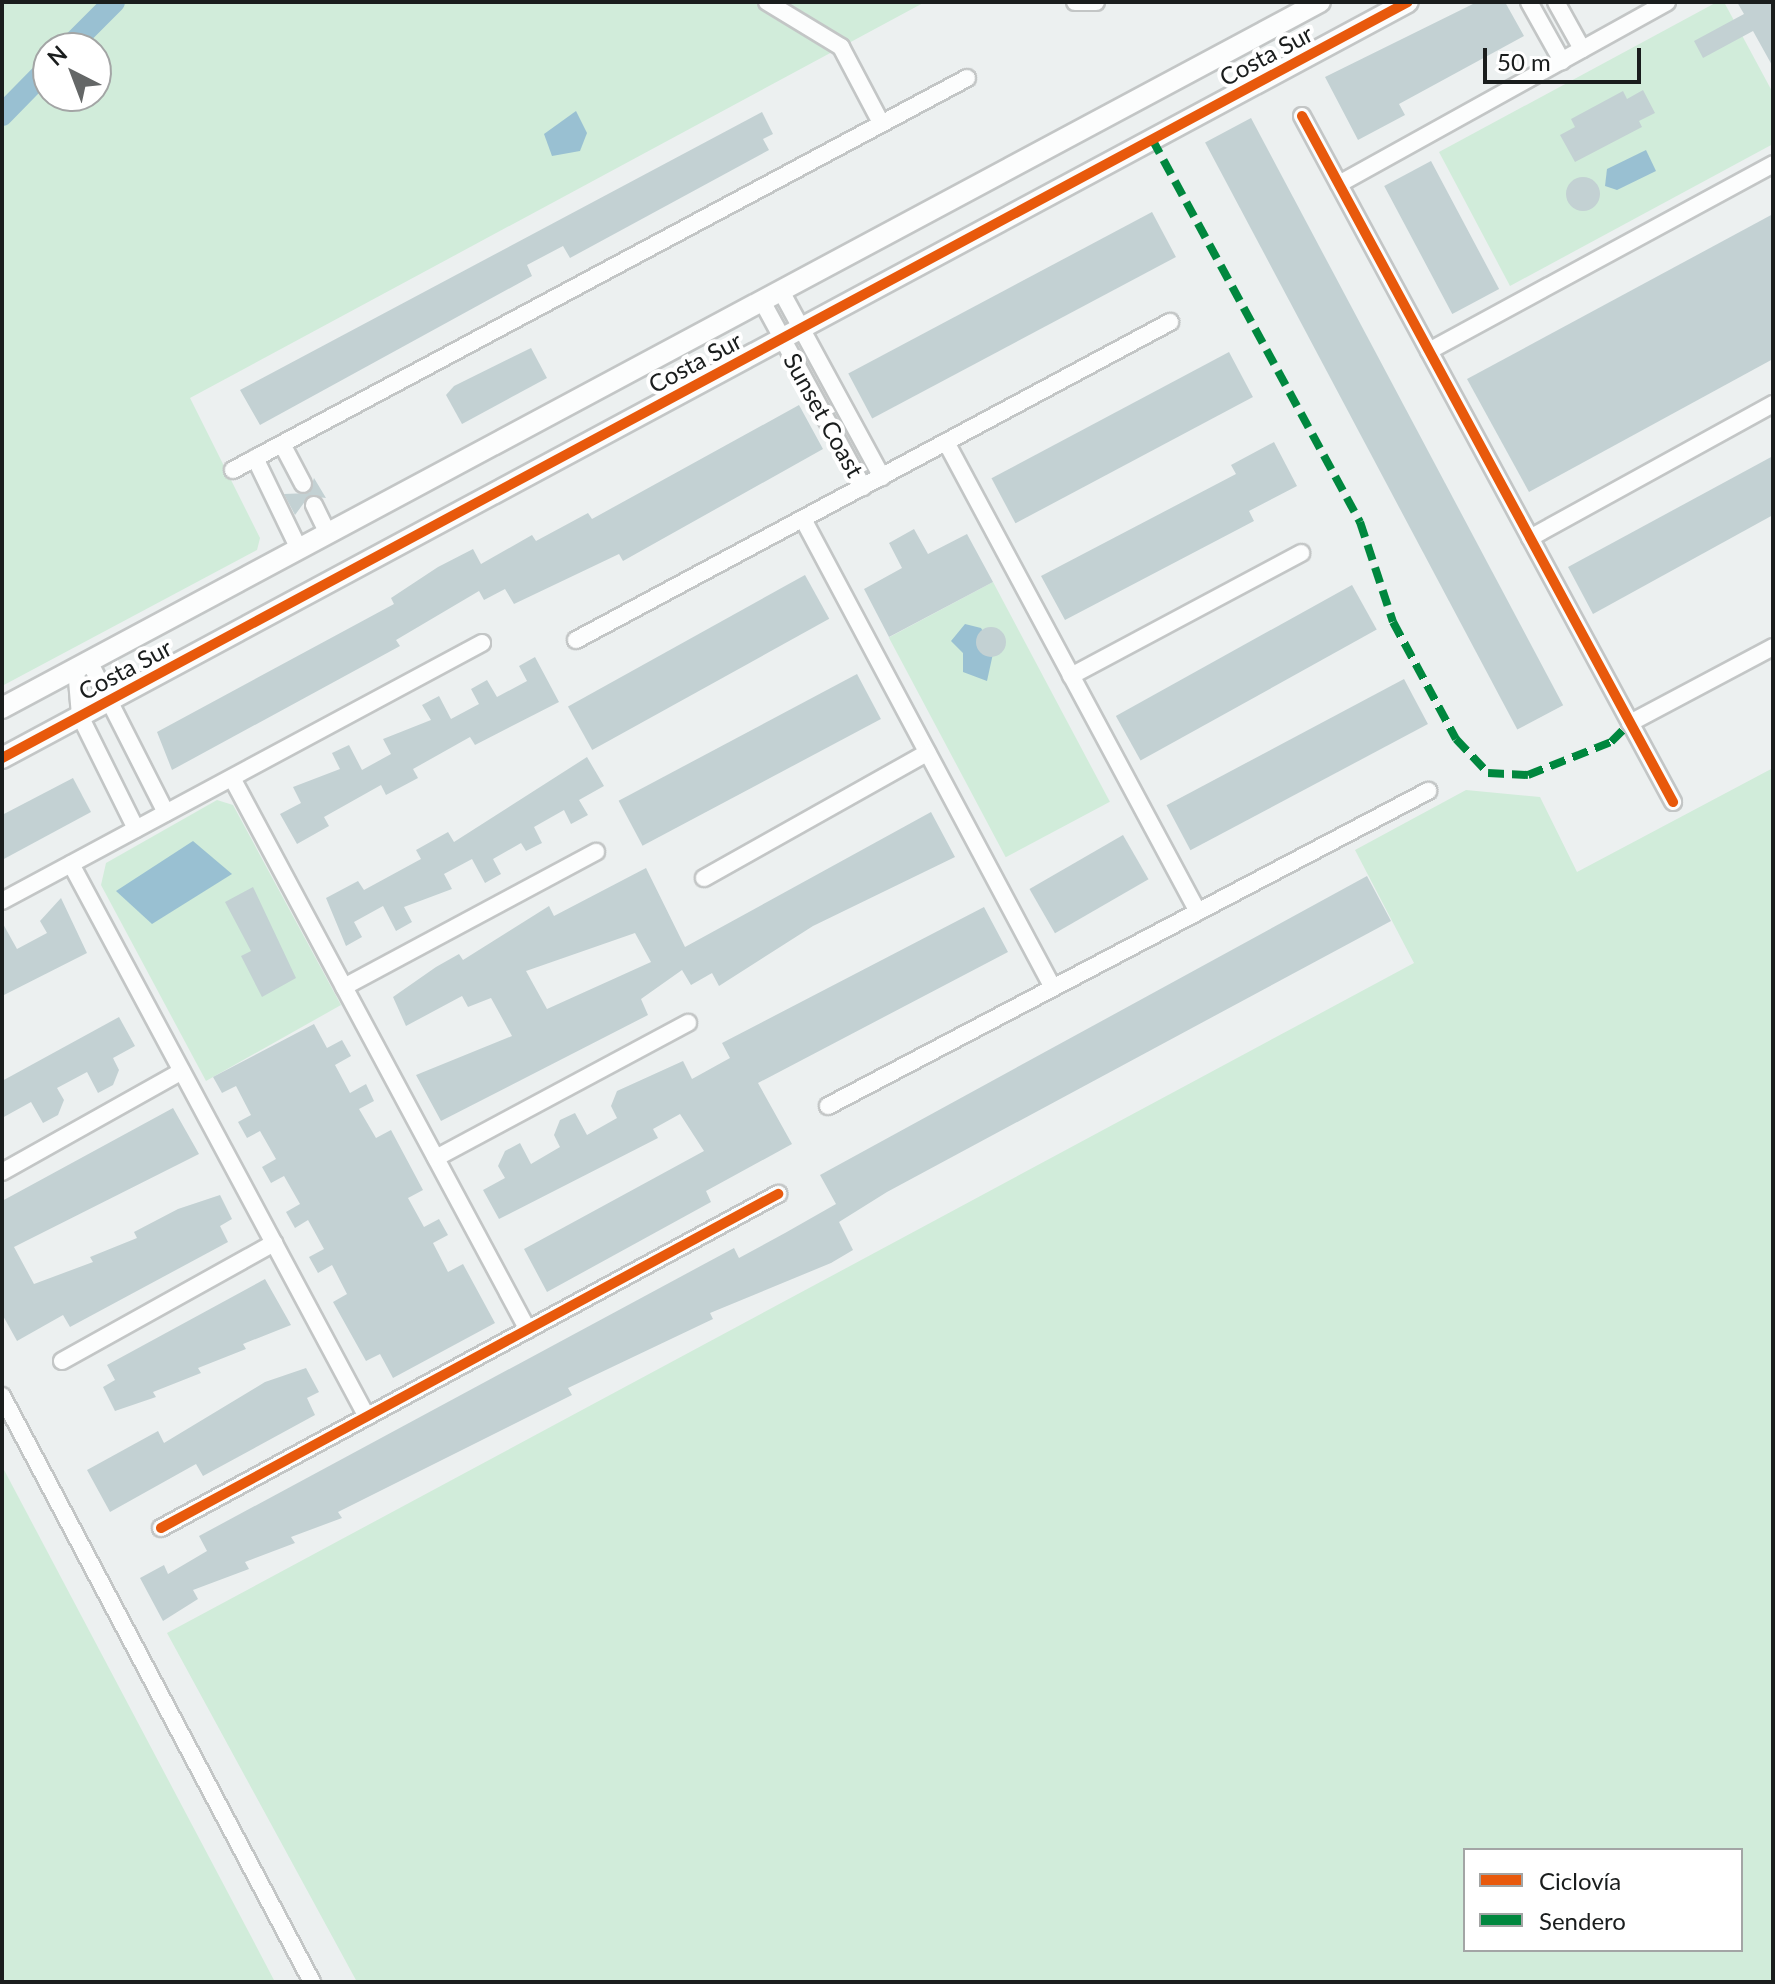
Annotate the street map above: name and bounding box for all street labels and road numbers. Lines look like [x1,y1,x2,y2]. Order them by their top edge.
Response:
street label: Costa Sur [1214,18,1318,92]
street label: Costa Sur [643,325,747,399]
street label: Sunset Coast [778,348,870,482]
street label: Costa Sur [73,632,177,706]

